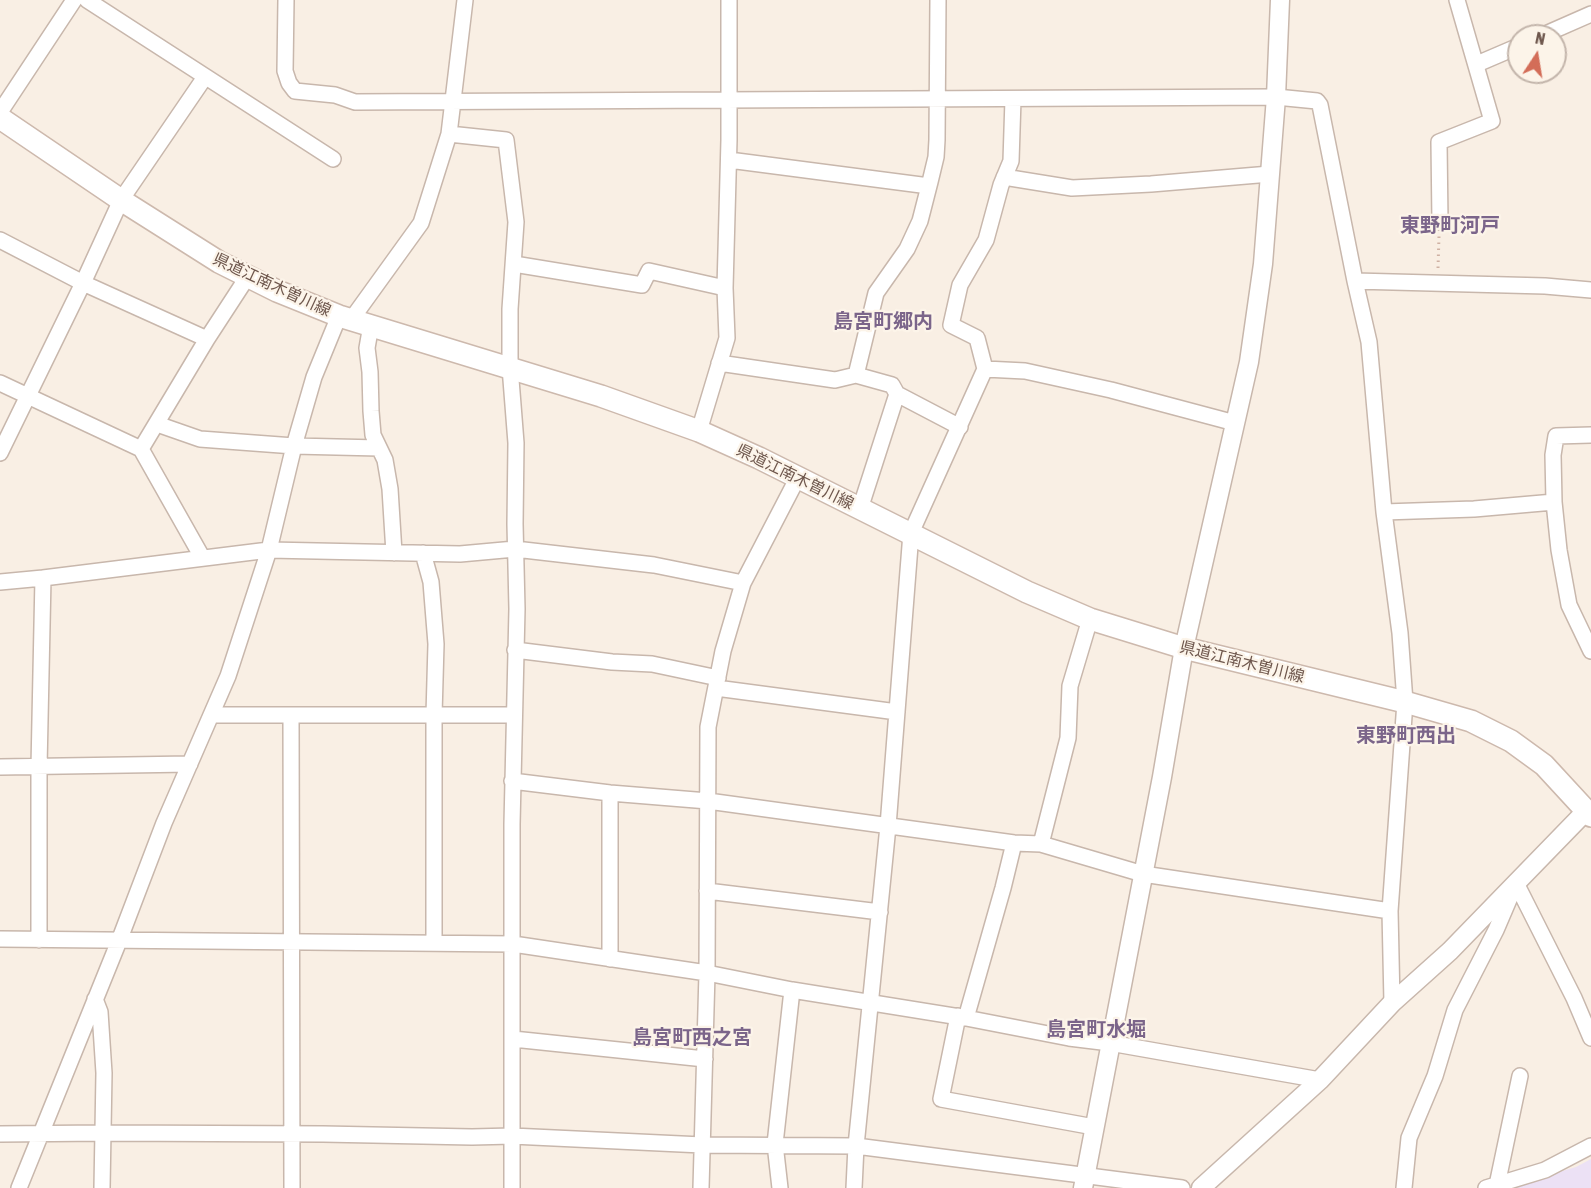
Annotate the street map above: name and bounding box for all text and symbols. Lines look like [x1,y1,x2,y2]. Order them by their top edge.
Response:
north arrow [1507,24,1567,84]
text: N [1534,29,1547,48]
district label: 東野町河戸 [1400,214,1500,238]
street label: 県道江南木曽川線 [210,249,334,321]
district label: 島宮町郷内 [833,310,933,334]
street label: 県道江南木曽川線 [733,440,857,514]
street label: 県道江南木曽川線 [1178,637,1306,687]
district label: 東野町西出 [1356,724,1456,748]
district label: 島宮町水堀 [1046,1018,1146,1042]
district label: 島宮町西之宮 [632,1026,752,1050]

